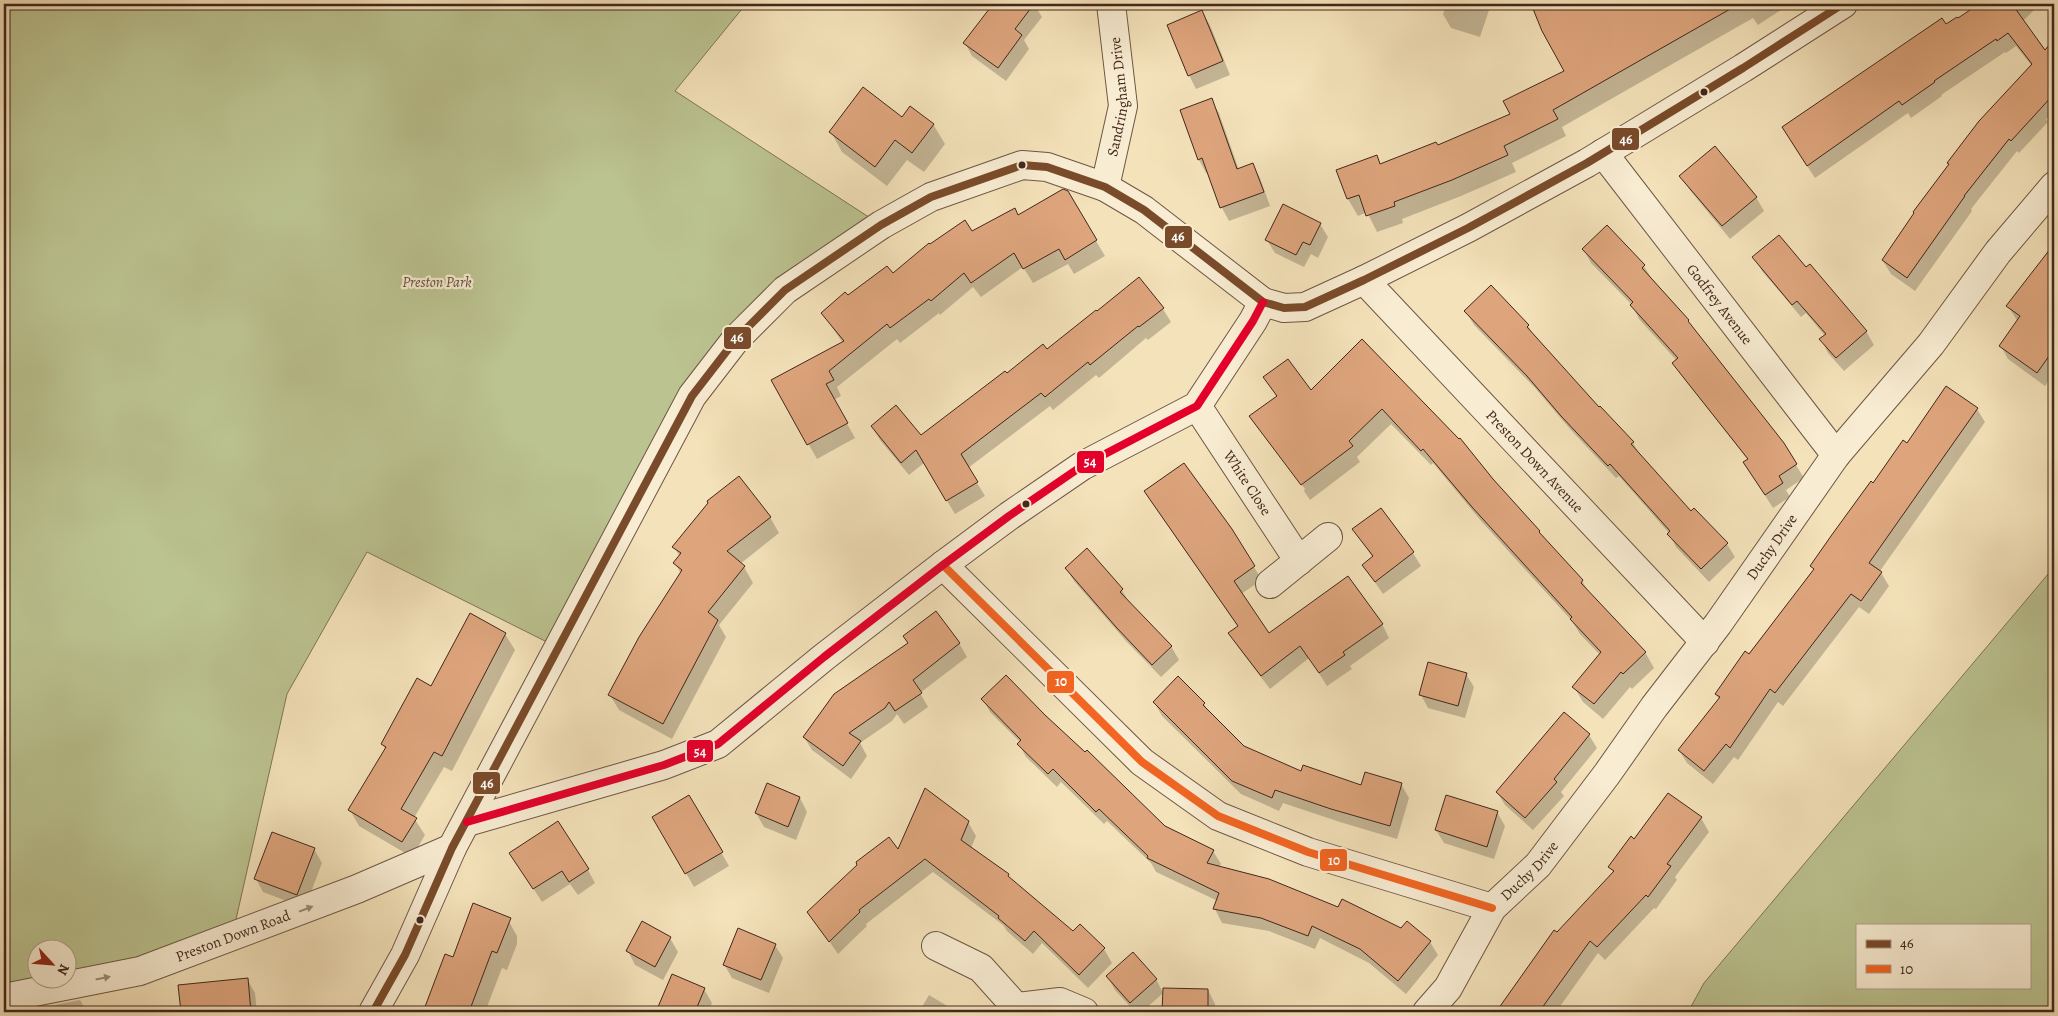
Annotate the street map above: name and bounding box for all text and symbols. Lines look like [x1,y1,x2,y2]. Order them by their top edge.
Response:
street label: Sandringham Drive [1102,36,1133,158]
unlabelled marker [1699,87,1709,97]
line badge: 46 [1611,127,1640,151]
text: 46 [1619,130,1633,149]
unlabelled marker [1017,160,1027,170]
line badge: 46 [1164,225,1193,249]
text: 46 [1171,227,1185,246]
street label: Godfrey Avenue [1682,260,1757,349]
park label: Preston Park [402,272,472,292]
line badge: 46 [723,326,752,350]
text: 46 [730,328,744,347]
street label: Preston Down Avenue [1481,405,1588,517]
street label: White Close [1218,446,1276,520]
line badge: 54 [1076,450,1105,474]
text: 54 [1084,452,1097,471]
unlabelled marker [1021,499,1031,509]
street label: Duchy Drive [1742,510,1802,584]
line badge: 10 [1046,670,1075,694]
text: 10 [1055,672,1067,691]
line badge: 54 [686,739,714,763]
text: 54 [694,742,707,761]
line badge: 46 [472,771,501,795]
text: 46 [480,774,494,793]
street label: Duchy Drive [1496,836,1563,905]
line badge: 10 [1319,848,1348,872]
text: 10 [1328,851,1340,870]
street label: Preston Down Road [173,905,294,967]
one-way arrow [299,905,314,913]
unlabelled marker [415,915,425,925]
legend [1856,924,2030,988]
text: 46 [1900,933,1914,953]
north arrow [28,938,78,988]
text: 10 [1900,959,1913,979]
text: N [52,961,74,978]
one-way arrow [95,973,111,981]

